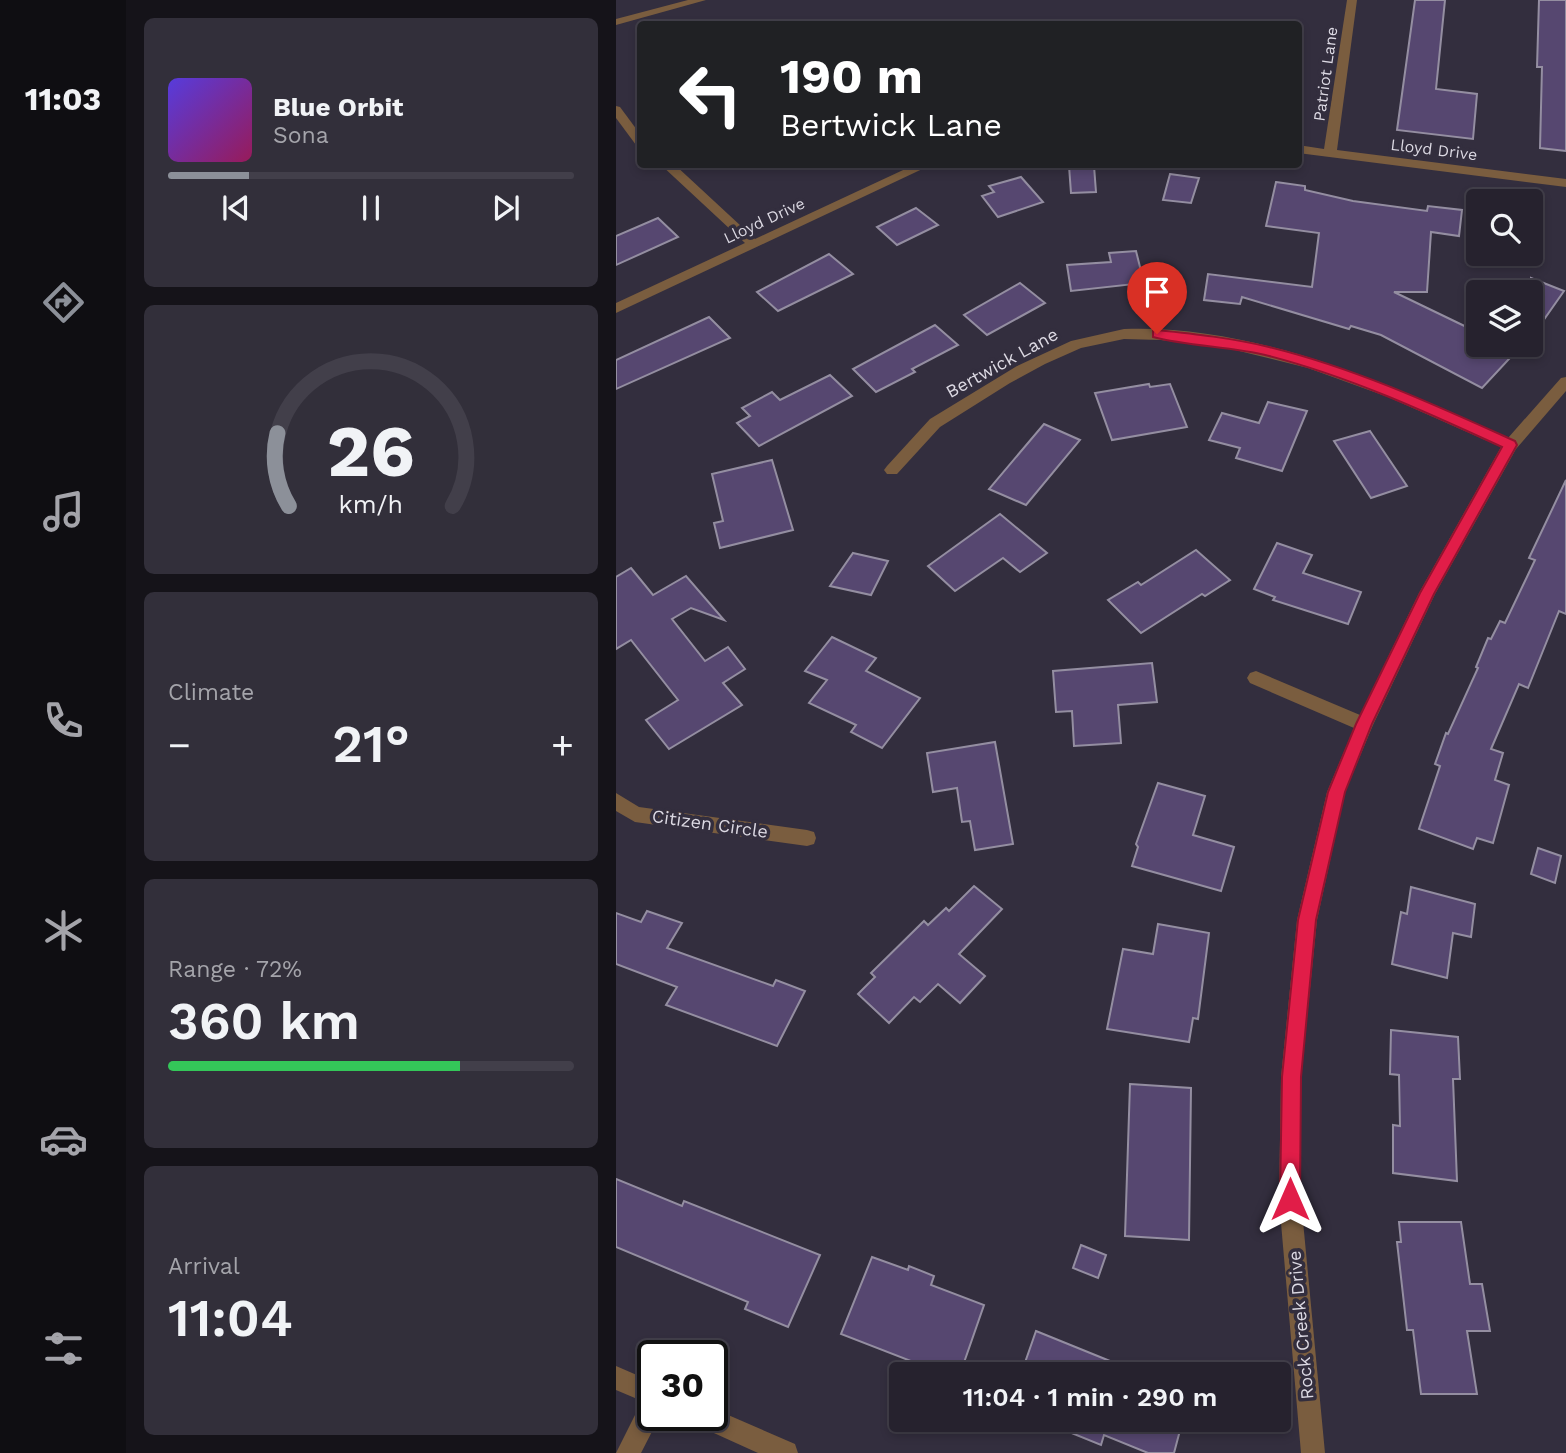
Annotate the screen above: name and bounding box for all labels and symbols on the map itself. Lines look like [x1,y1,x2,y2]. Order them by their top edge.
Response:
street label: Patriot Lane [1309,26,1342,123]
street label: Lloyd Drive [1389,135,1478,164]
street label: Lloyd Drive [721,193,808,248]
pin [1127,262,1187,334]
street label: Bertwick Lane [942,323,1061,402]
street label: Citizen Circle [651,805,769,842]
position arrow [1253,1162,1327,1236]
street label: Rock Creek Drive [1284,1250,1317,1400]
speed limit sign: 30 [637,1340,728,1431]

